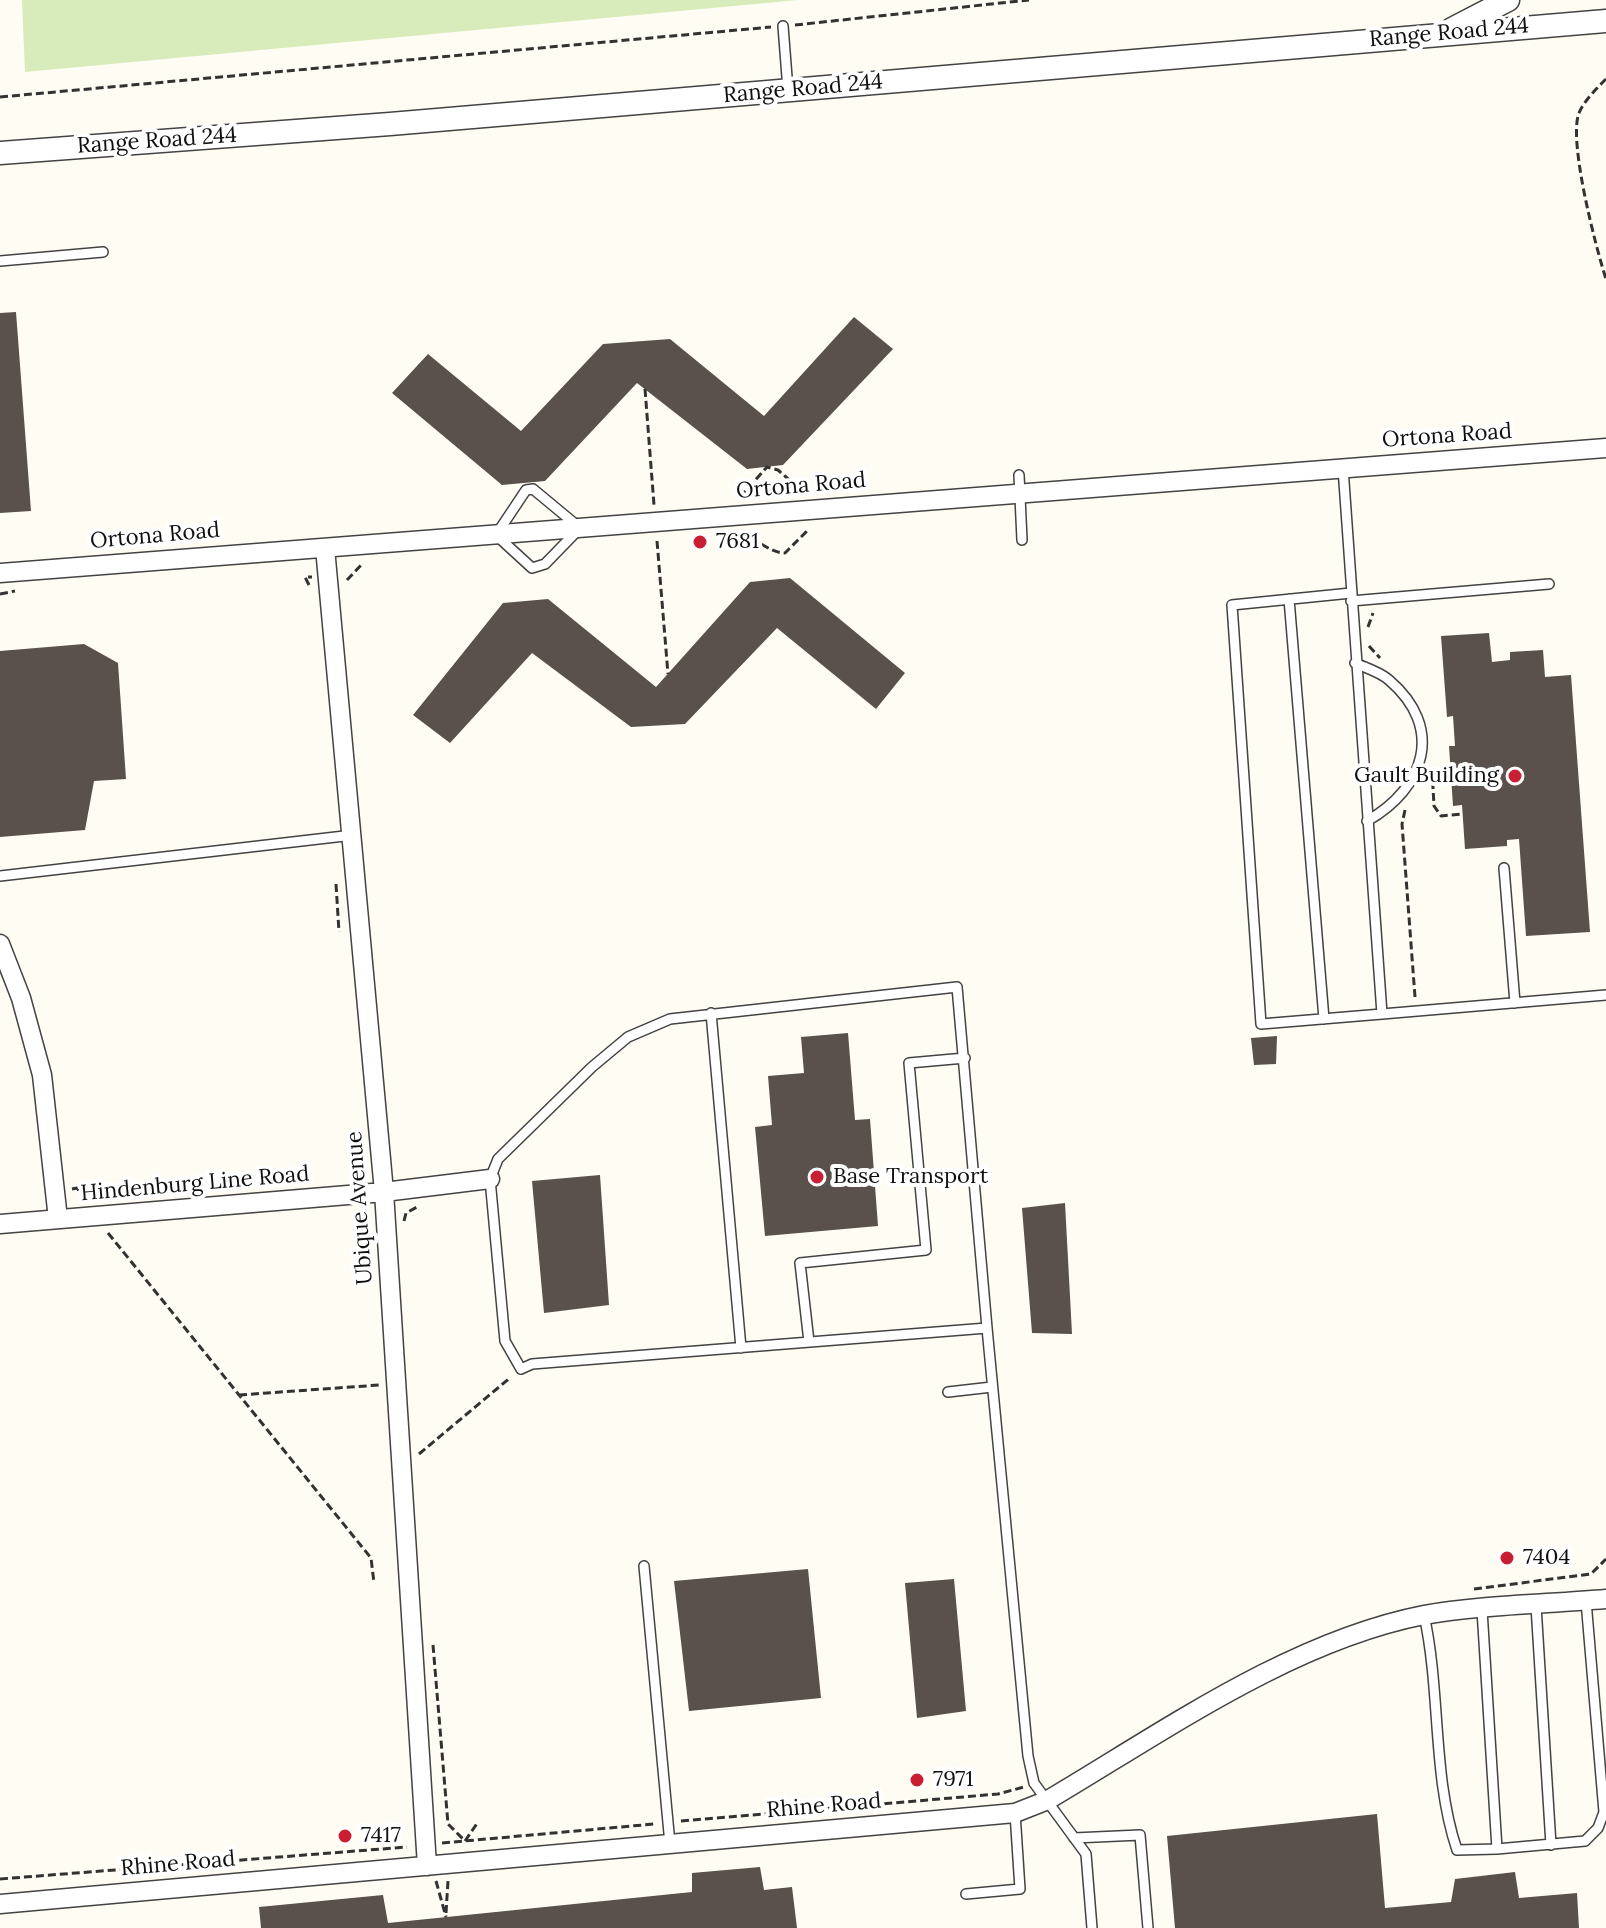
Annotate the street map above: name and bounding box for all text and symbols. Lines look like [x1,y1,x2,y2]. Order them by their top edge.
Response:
street label: Range Road 244 [1368,13,1530,53]
street label: Range Road 244 [722,69,884,109]
street label: Range Road 244 [76,122,238,160]
street label: Ortona Road [1381,418,1513,454]
street label: Ortona Road [735,467,867,505]
street label: Ortona Road [89,517,221,555]
place label: 7681 [716,529,759,555]
marker: 7681 [691,533,709,551]
place label: Gault Building [1354,763,1499,789]
marker: Gault Building [1506,767,1524,785]
street label: Ubique Avenue [341,1130,379,1286]
street label: Hindenburg Line Road [80,1161,310,1207]
place label: Base Transport [833,1164,988,1190]
marker: Base Transport [808,1168,826,1186]
place label: 7404 [1523,1545,1570,1571]
marker: 7404 [1498,1549,1516,1567]
place label: 7971 [933,1767,973,1793]
marker: 7971 [908,1771,926,1789]
street label: Rhine Road [765,1788,883,1824]
place label: 7417 [361,1823,401,1849]
marker: 7417 [336,1827,354,1845]
street label: Rhine Road [119,1846,237,1882]

